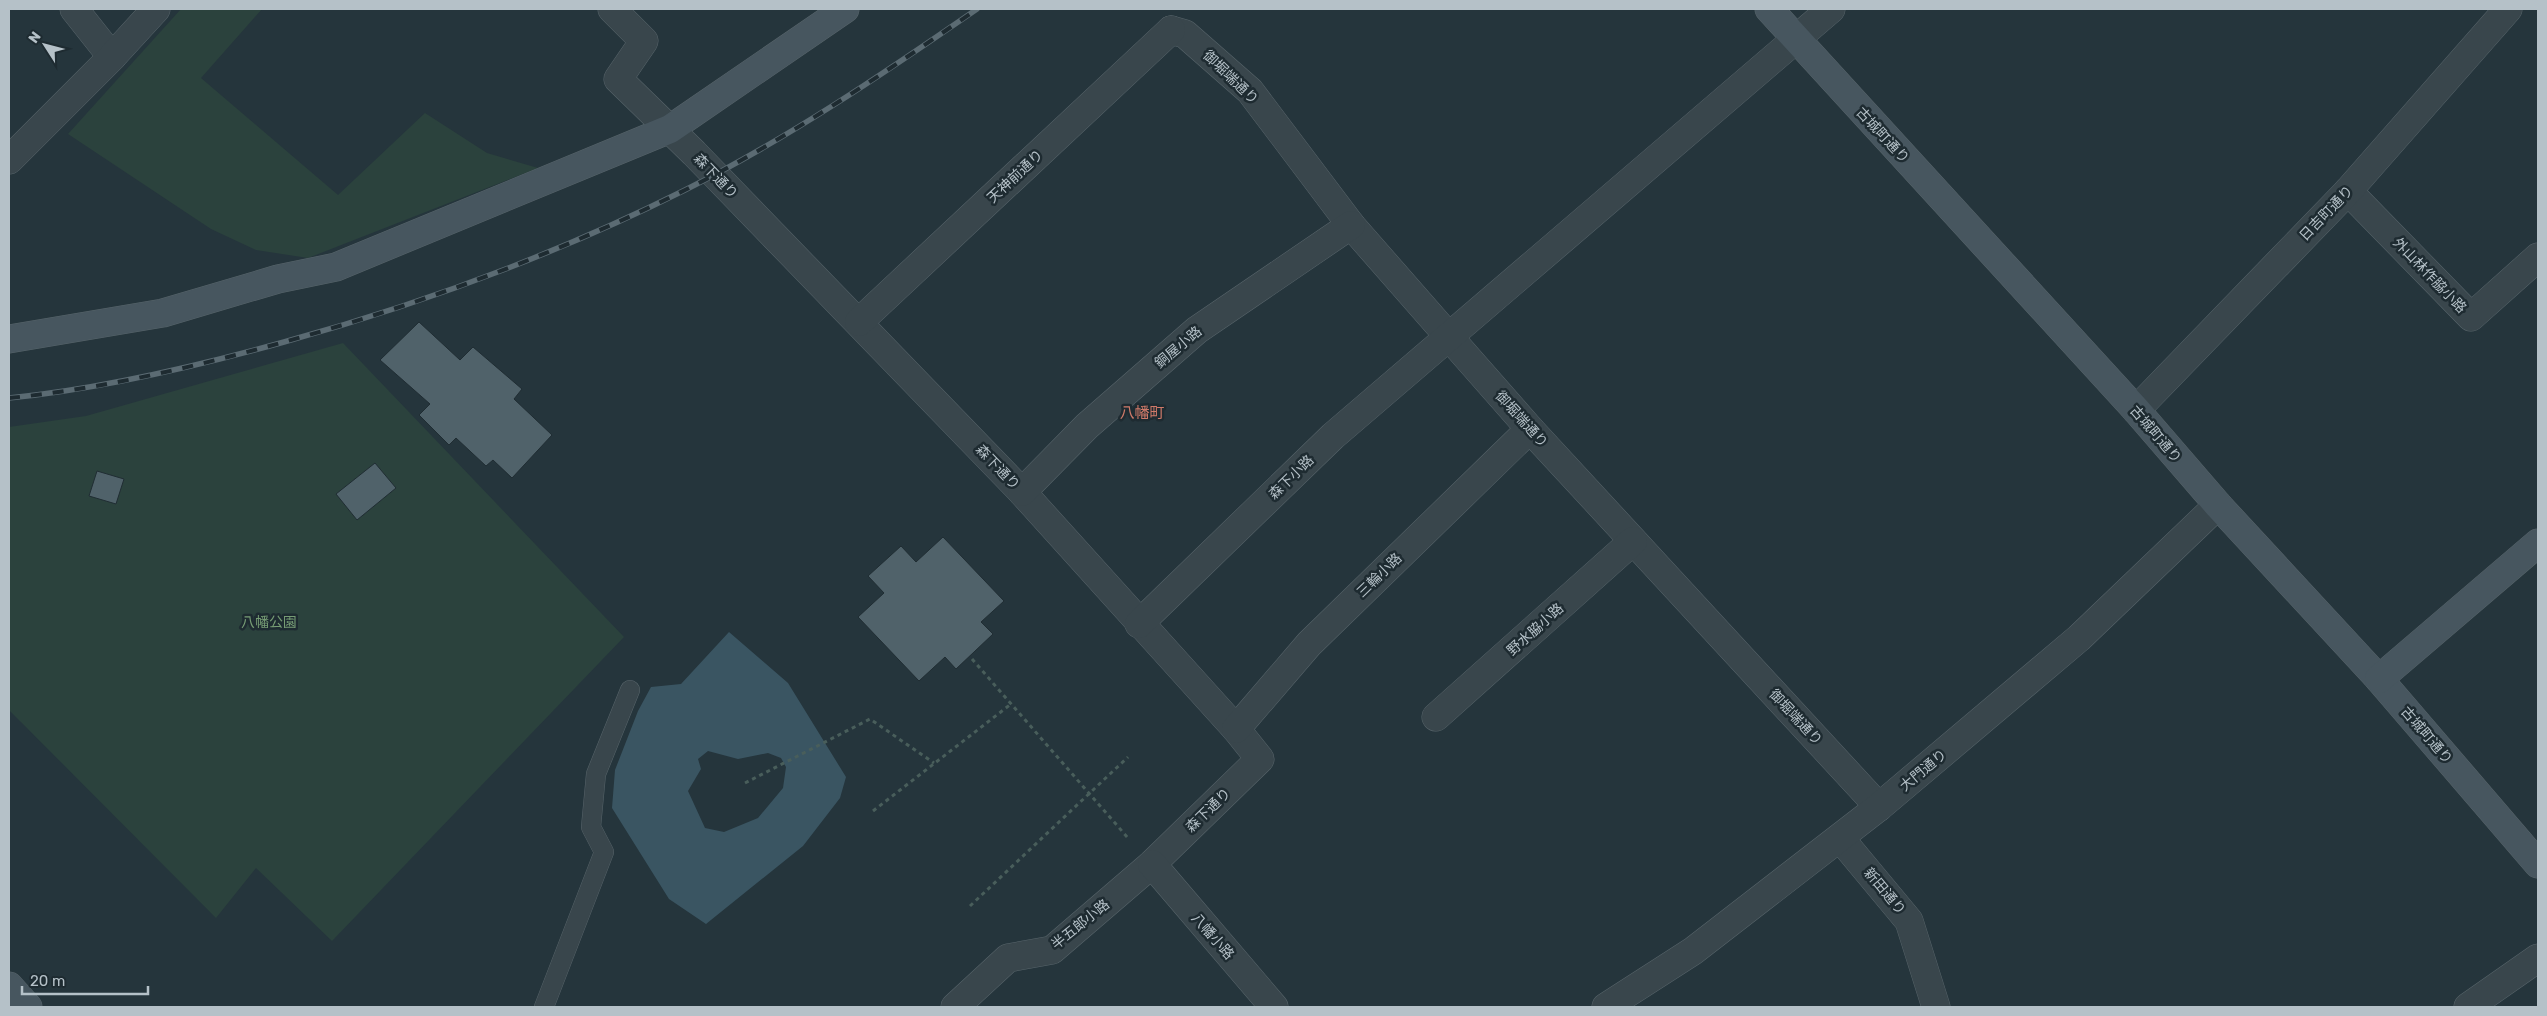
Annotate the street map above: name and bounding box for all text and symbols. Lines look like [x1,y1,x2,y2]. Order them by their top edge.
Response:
north arrow [20,20,70,70]
text: N [25,29,45,47]
street label: 御堀端通り [1200,47,1262,108]
street label: 古城町通り [1853,104,1913,167]
street label: 天神前通り [984,146,1047,206]
street label: 森下通り [690,150,741,202]
street label: 日吉町通り [2296,182,2357,244]
street label: 外山林作脇小路 [2389,234,2470,316]
street label: 銅屋小路 [1151,323,1205,372]
street label: 御堀端通り [1492,388,1551,451]
street label: 古城町通り [2126,402,2185,466]
district label: 八幡町 [1119,404,1165,422]
street label: 森下通り [972,441,1023,493]
street label: 森下小路 [1265,452,1317,503]
street label: 三輪小路 [1353,550,1405,601]
street label: 野水脇小路 [1504,600,1567,659]
park label: 八幡公園 [241,614,297,631]
street label: 御堀端通り [1766,686,1826,749]
street label: 古城町通り [2397,703,2456,767]
street label: 大門通り [1896,746,1950,795]
street label: 森下通り [1182,785,1234,836]
street label: 新田通り [1860,864,1909,918]
street label: 半五郎小路 [1048,896,1113,953]
street label: 八幡小路 [1188,910,1237,963]
scale bar [22,964,149,996]
text: 20 m [30,972,65,990]

